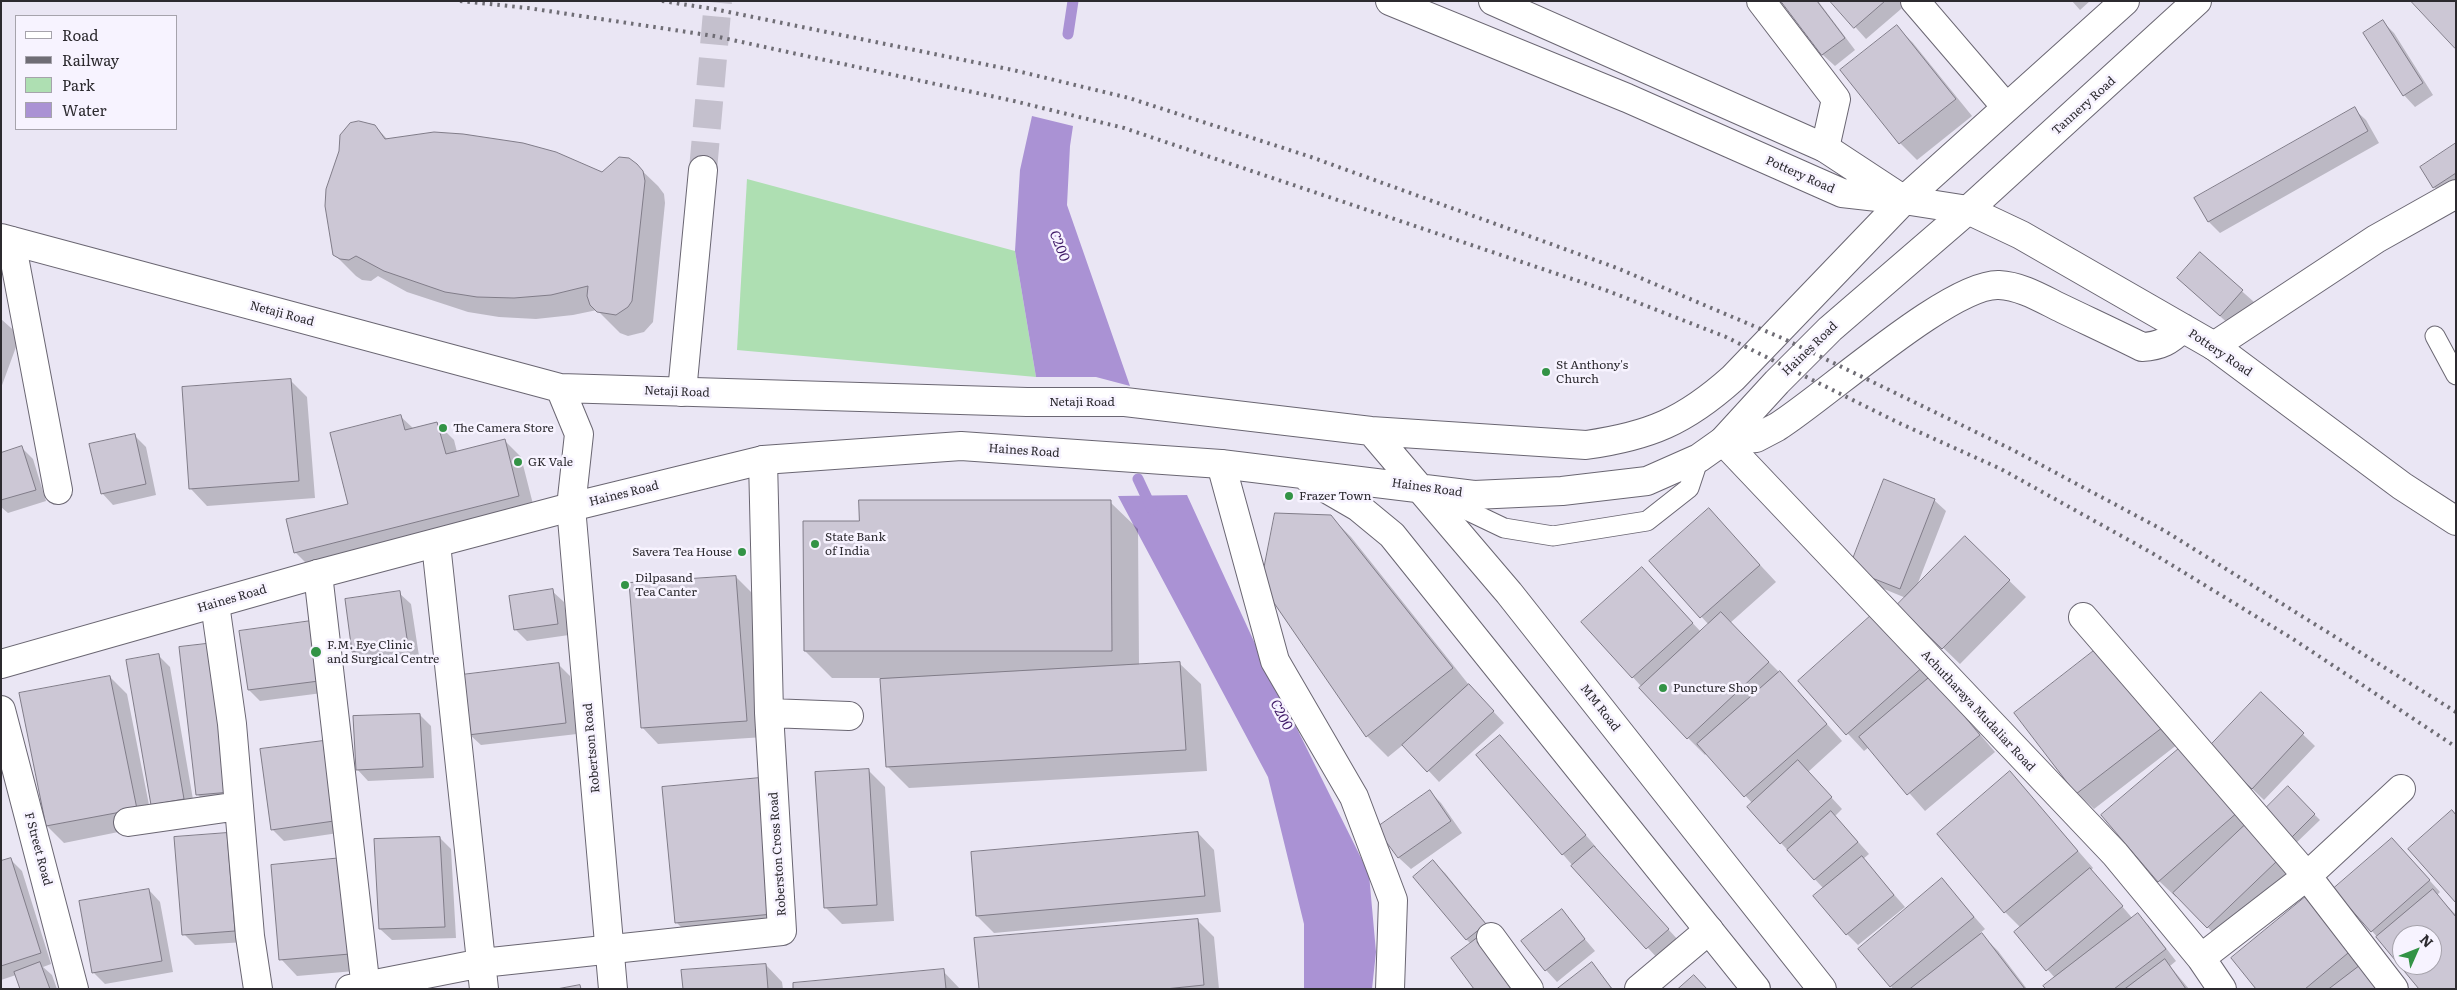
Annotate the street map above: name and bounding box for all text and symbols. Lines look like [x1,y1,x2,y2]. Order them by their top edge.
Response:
legend [15,15,178,130]
text: Road [62,23,98,46]
text: Railway [62,48,119,71]
text: Park [62,73,95,96]
street label: Tannery Road [2049,74,2119,138]
text: Water [62,98,107,121]
street label: Pottery Road [1763,153,1837,197]
water label: C200 [1045,228,1073,264]
street label: Netaji Road [248,299,316,329]
street label: Haines Road [1779,319,1841,379]
street label: Pottery Road [2185,326,2255,380]
place label: St Anthony's Church [1556,358,1628,386]
marker: St Anthony's Church [1540,366,1552,378]
street label: Netaji Road [644,384,710,400]
street label: Netaji Road [1049,395,1115,409]
place label: The Camera Store [453,421,554,435]
marker: The Camera Store [437,422,449,434]
street label: Haines Road [988,441,1060,461]
place label: GK Vale [528,455,573,469]
marker: GK Vale [512,456,524,468]
street label: Haines Road [1391,476,1463,500]
street label: Haines Road [588,478,660,510]
place label: Frazer Town [1299,489,1371,503]
marker: Frazer Town [1283,490,1295,502]
place label: State Bank of India [825,530,886,558]
marker: State Bank of India [809,538,821,550]
place label: Savera Tea House [632,545,732,559]
marker: Savera Tea House [736,546,748,558]
place label: Dilpasand Tea Canter [635,571,697,599]
marker: Dilpasand Tea Canter [619,579,631,591]
street label: Haines Road [196,582,268,616]
place label: F.M. Eye Clinic and Surgical Centre [327,638,439,666]
marker: F.M. Eye Clinic and Surgical Centre [309,645,323,659]
street label: Achutharaya Mudaliar Road [1918,648,2038,774]
place label: Puncture Shop [1673,681,1758,695]
street label: MM Road [1577,682,1623,734]
marker: Puncture Shop [1657,682,1669,694]
water label: C200 [1266,697,1296,733]
street label: Robertson Road [581,702,603,794]
street label: Roberston Cross Road [766,791,790,917]
street label: F Street Road [21,811,55,887]
north arrow [2392,925,2442,975]
text: N [2416,929,2438,951]

